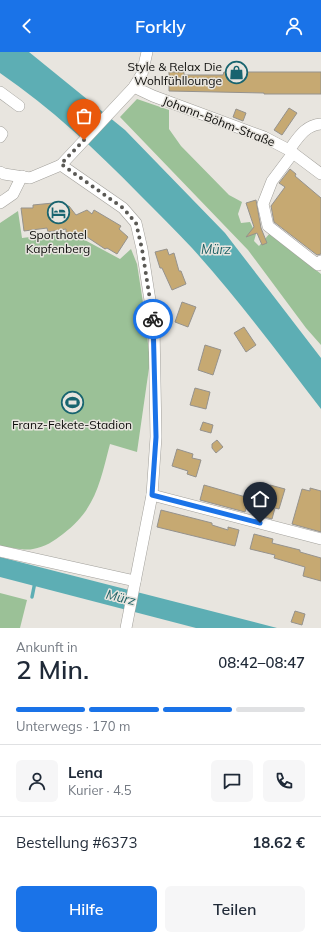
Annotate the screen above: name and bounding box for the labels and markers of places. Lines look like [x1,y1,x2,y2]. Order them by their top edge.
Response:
place label: Style & Relax Die Wohlfühllounge [128,59,222,88]
shop icon: Style & Relax Die Wohlfühllounge [224,60,250,86]
pin [67,99,101,140]
hotel icon: Sporthotel Kapfenberg [45,200,71,226]
place label: Sporthotel Kapfenberg [26,227,90,256]
sports icon: Franz-Fekete-Stadion [59,390,85,416]
place label: Franz-Fekete-Stadion [12,417,132,432]
pin [243,482,277,523]

